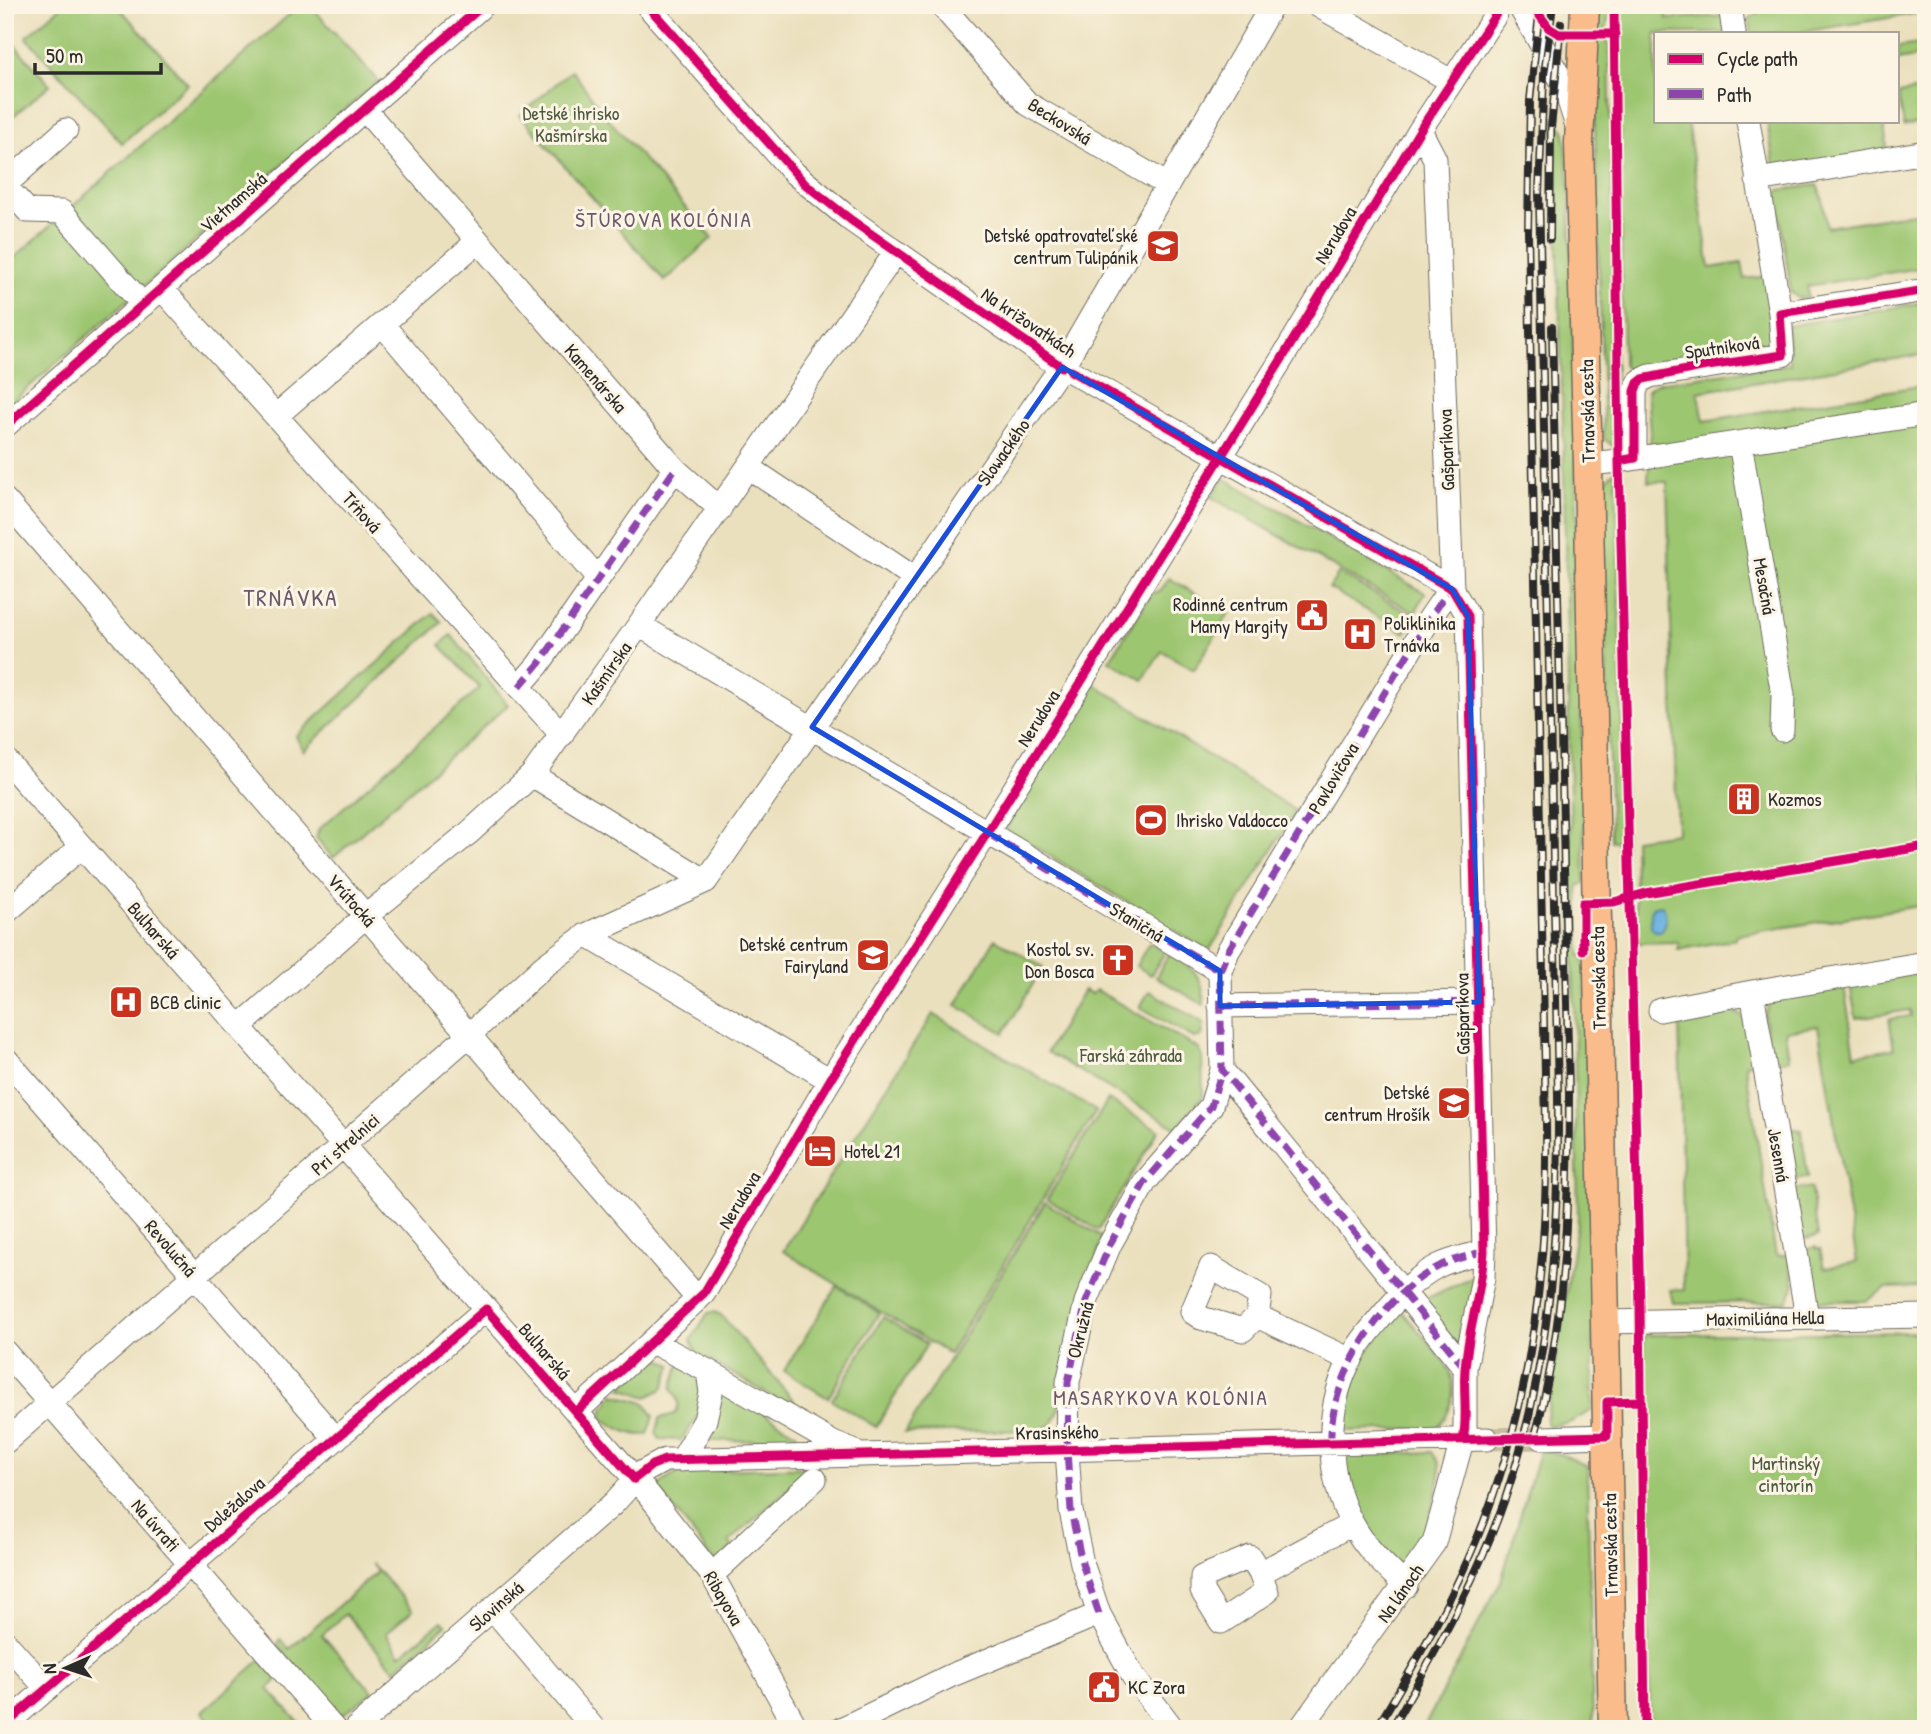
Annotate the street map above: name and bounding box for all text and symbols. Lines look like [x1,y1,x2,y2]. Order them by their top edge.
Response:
scale bar [35,32,161,76]
legend [1654,32,1899,122]
text: 50 m [46,41,83,70]
text: Cycle path [1717,44,1798,73]
text: Path [1717,80,1752,109]
street label: Beckovská [1023,91,1097,151]
park label: Detské ihrisko Kašmírska [523,100,620,148]
street label: Vietnamská [194,165,272,238]
street label: Nerudova [1308,201,1363,269]
district label: ŠTÚROVA KOLÓNIA [575,205,753,234]
place label: Detské opatrovateľské centrum Tulipánik [984,222,1138,270]
school or university icon: Detské opatrovateľské centrum Tulipánik [1144,227,1182,265]
street label: Na križovatkách [976,281,1082,363]
street label: Sputniková [1683,329,1761,365]
street label: Kamenárska [559,338,634,419]
street label: Trnavská cesta [1573,359,1601,463]
street label: Gašparíkova [1432,408,1460,491]
street label: Slowackého [971,413,1036,491]
street label: Tŕňová [336,486,388,539]
street label: Mesačná [1747,556,1783,617]
district label: TRNÁVKA [244,582,338,613]
place label: Rodinné centrum Mamy Margity [1173,591,1288,639]
public building icon: Rodinné centrum Mamy Margity [1293,596,1331,634]
place label: Poliklinika Trnávka [1384,610,1456,658]
hospital icon: Poliklinika Trnávka [1341,615,1379,653]
street label: Kašmírska [575,636,638,710]
street label: Nerudova [1010,684,1066,751]
street label: Pavlovičova [1302,737,1365,818]
building icon: Kozmos [1725,780,1763,818]
place label: Kozmos [1768,786,1822,812]
sports icon: Ihrisko Valdocco [1132,801,1170,839]
place label: Ihrisko Valdocco [1176,807,1288,833]
street label: Vrútocká [322,868,383,933]
street label: Bulharská [122,896,186,964]
street label: Staničná [1105,896,1169,949]
street label: Trnavská cesta [1584,926,1612,1030]
place label: Detské centrum Fairyland [740,931,849,979]
school or university icon: Detské centrum Fairyland [854,936,892,974]
place label: Kostol sv. Don Bosca [1025,936,1095,984]
church icon: Kostol sv. Don Bosca [1099,941,1137,979]
street label: Gašparíkova [1448,972,1476,1055]
hospital icon: BCB clinic [107,983,145,1021]
place label: BCB clinic [150,989,222,1015]
park label: Farská záhrada [1079,1042,1183,1068]
place label: Detské centrum Hrošík [1324,1079,1430,1127]
school or university icon: Detské centrum Hrošík [1435,1084,1473,1122]
street label: Pri strelnici [305,1107,385,1181]
street label: Jesenná [1762,1126,1797,1184]
hotel icon: Hotel 21 [801,1132,839,1170]
place label: Hotel 21 [844,1138,900,1164]
street label: Nerudova [712,1166,767,1234]
street label: Revolučná [139,1214,203,1282]
street label: Okružná [1060,1298,1100,1361]
street label: Maximiliána Hella [1706,1304,1825,1332]
street label: Bulharská [513,1317,577,1385]
district label: MASARYKOVA KOLÓNIA [1053,1383,1269,1412]
street label: Krasinského [1015,1418,1099,1446]
park label: Martinský cintorín [1752,1450,1820,1498]
street label: Doležalova [198,1470,270,1538]
street label: Na úvrati [126,1493,186,1557]
street label: Trnavská cesta [1596,1493,1624,1597]
street label: Na lánoch [1370,1558,1430,1628]
street label: Ribayova [698,1566,750,1630]
street label: Slovinská [463,1575,529,1637]
north arrow [32,1632,102,1702]
text: N [36,1663,62,1675]
public building icon: KC Zora [1085,1668,1123,1706]
place label: KC Zora [1128,1674,1185,1700]

